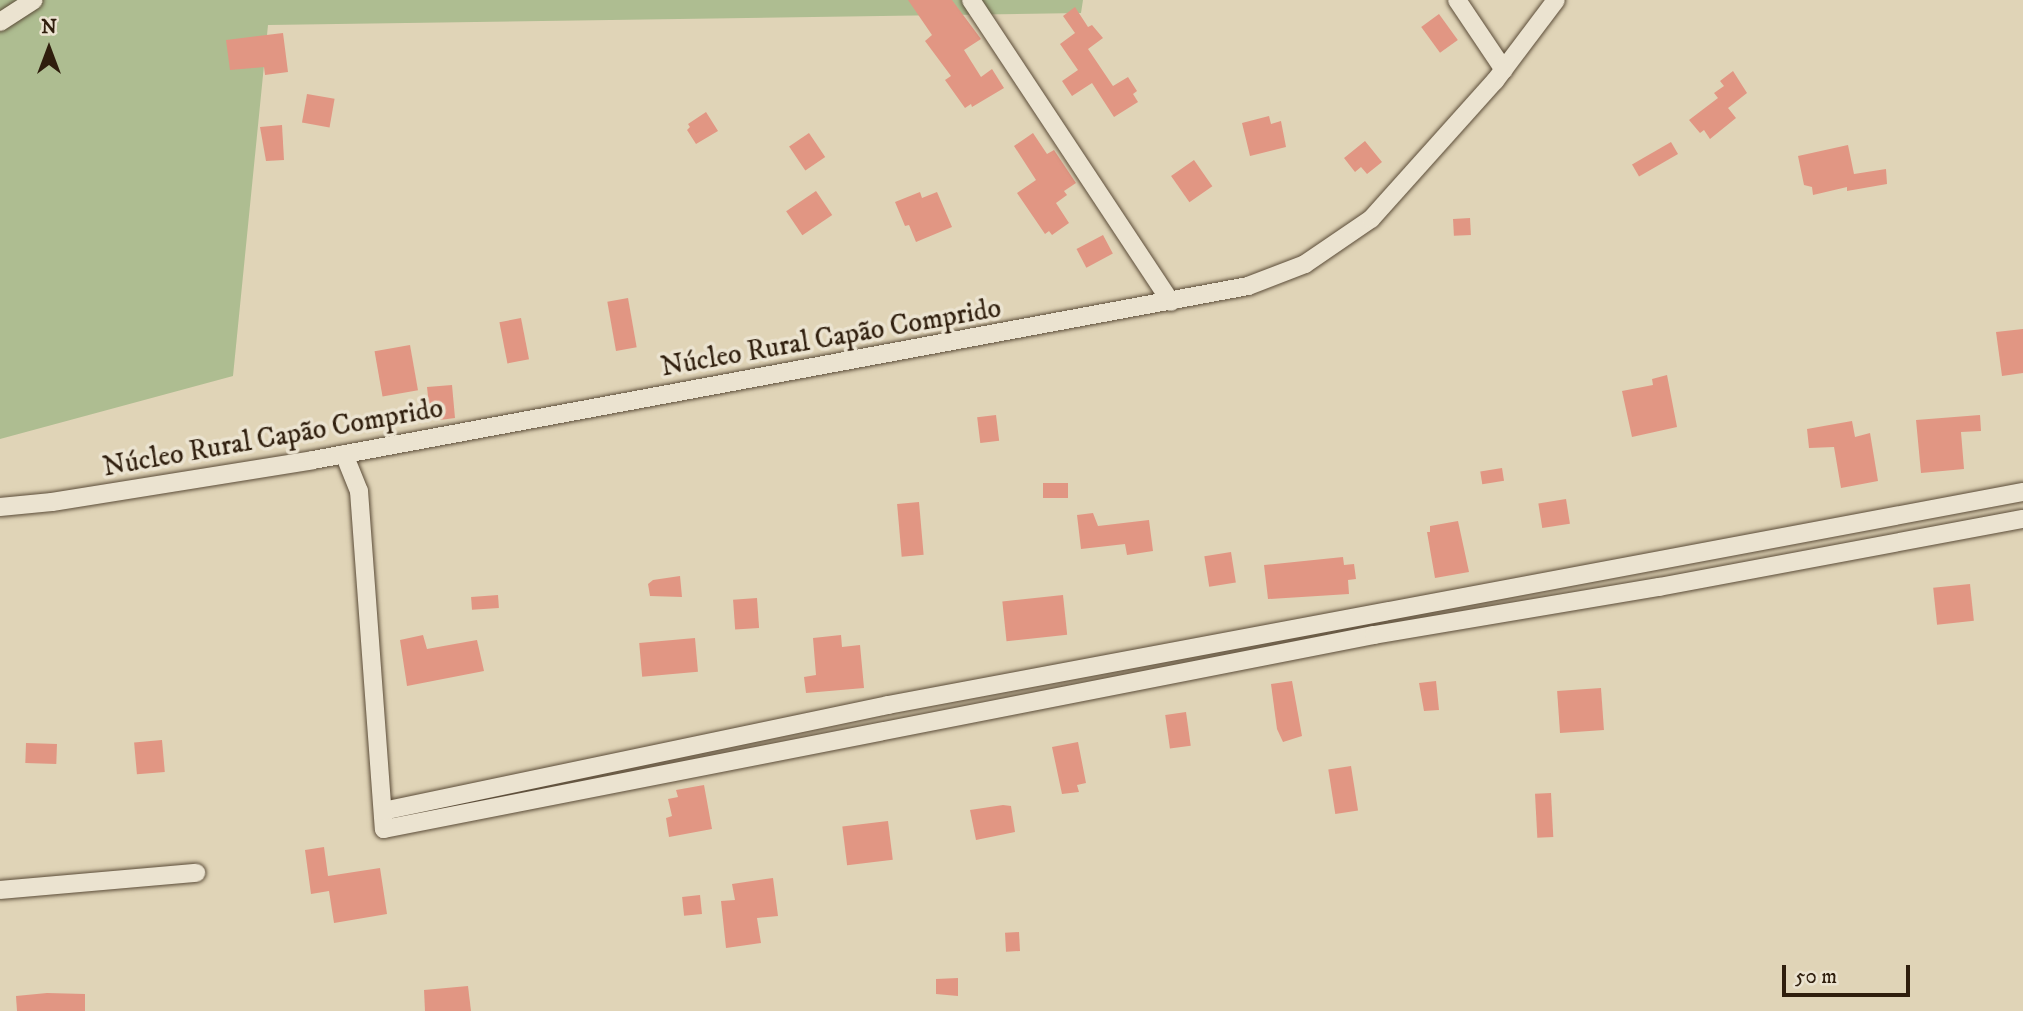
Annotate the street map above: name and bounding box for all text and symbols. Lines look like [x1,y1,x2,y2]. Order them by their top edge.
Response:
north arrow [14,14,84,84]
text: N [41,16,57,39]
street label: Núcleo Rural Capão Comprido [658,292,1004,384]
street label: Núcleo Rural Capão Comprido [100,392,446,484]
scale bar [1785,951,1913,995]
text: 50 m [1795,964,1837,990]

